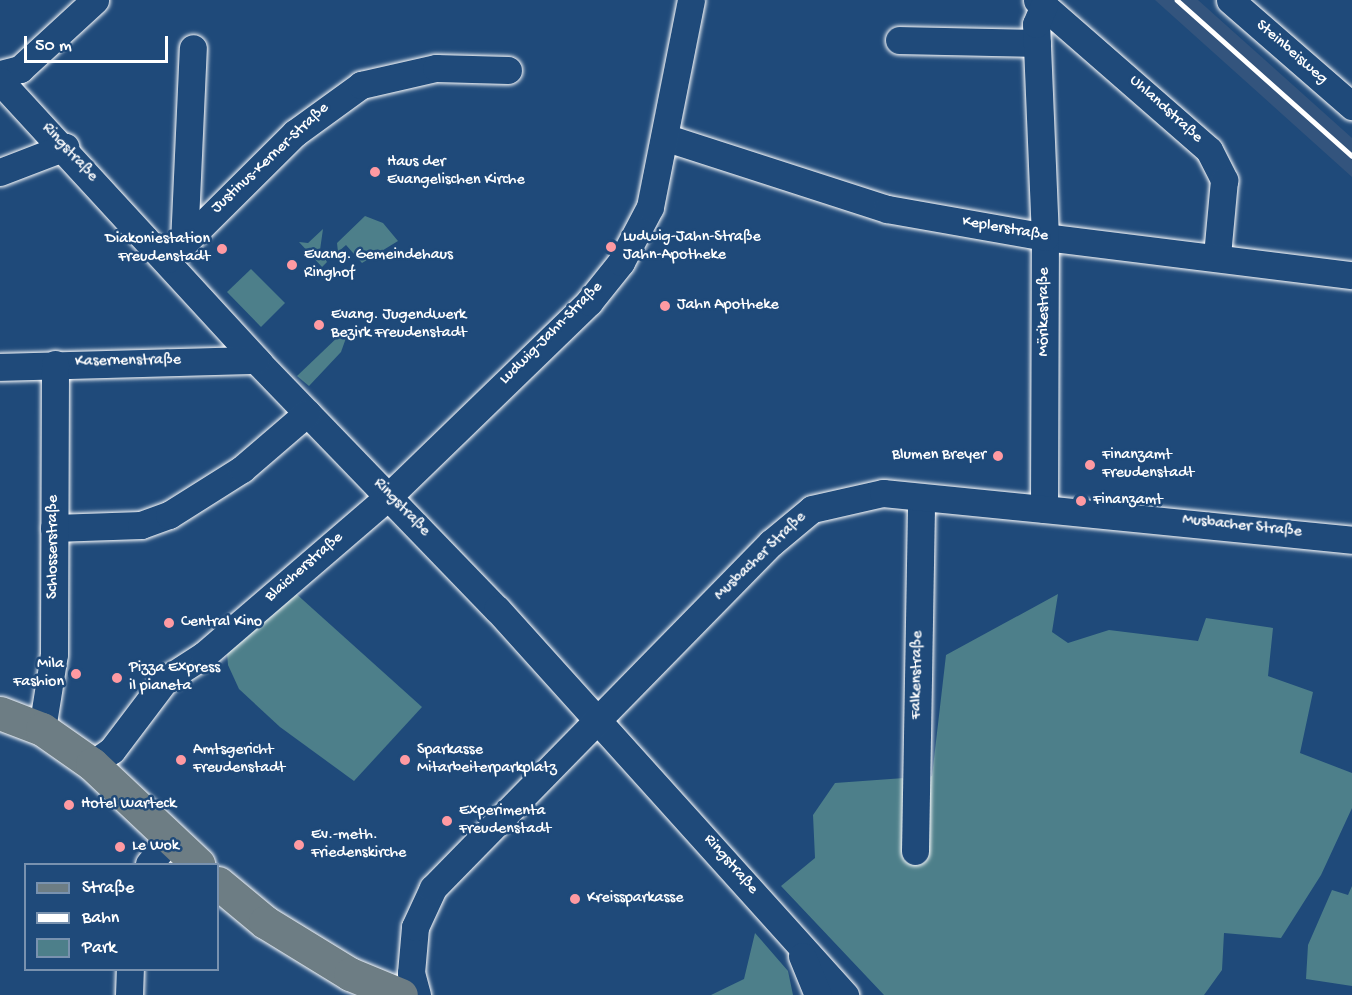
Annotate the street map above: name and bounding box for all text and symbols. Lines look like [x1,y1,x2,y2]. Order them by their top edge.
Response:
street label: Steinbeisweg [1251,17,1331,89]
scale bar [27,24,171,62]
text: 50 m [35,36,72,57]
street label: Uhlandstraße [1124,72,1206,148]
street label: Justinus-Kerner-Straße [208,100,334,218]
street label: Ringstraße [37,120,101,186]
place label: Haus der Evangelischen Kirche [387,153,525,191]
marker: Haus der Evangelischen Kirche [368,165,382,179]
street label: Keplerstraße [960,213,1050,247]
place label: Ludwig-Jahn-Straße Jahn-Apotheke [623,228,761,266]
place label: Diakoniestation Freudenstadt [105,230,210,268]
marker: Ludwig-Jahn-Straße Jahn-Apotheke [604,240,618,254]
marker: Diakoniestation Freudenstadt [215,242,229,256]
place label: Evang. Gemeindehaus Ringhof [304,246,453,284]
marker: Evang. Gemeindehaus Ringhof [285,258,299,272]
street label: Mörikestraße [1035,268,1055,356]
street label: Ludwig-Jahn-Straße [496,278,608,390]
place label: Jahn Apotheke [677,296,779,316]
marker: Jahn Apotheke [658,299,672,313]
place label: Evang. Jugendwerk Bezirk Freudenstadt [331,306,467,344]
marker: Evang. Jugendwerk Bezirk Freudenstadt [312,318,326,332]
street label: Kasernenstraße [75,351,181,373]
place label: Blumen Breyer [892,446,986,466]
place label: Finanzamt Freudenstadt [1102,446,1194,484]
marker: Blumen Breyer [991,449,1005,463]
marker: Finanzamt Freudenstadt [1083,458,1097,472]
street label: Ringstraße [369,475,433,541]
place label: Finanzamt [1093,491,1163,511]
marker: Finanzamt [1074,494,1088,508]
street label: Schlosserstraße [44,495,64,599]
street label: Musbacher Straße [711,508,811,606]
street label: Musbacher Straße [1181,511,1303,543]
street label: Blaicherstraße [262,529,348,607]
place label: Central Kino [181,613,262,633]
marker: Central Kino [162,616,176,630]
street label: Falkenstraße [908,631,928,719]
place label: Mila Fashion [13,655,64,693]
place label: Pizza Express il pianeta [129,659,220,697]
marker: Mila Fashion [69,667,83,681]
marker: Pizza Express il pianeta [110,671,124,685]
place label: Amtsgericht Freudenstadt [193,741,285,779]
place label: Sparkasse Mitarbeiterparkplatz [417,741,557,779]
marker: Amtsgericht Freudenstadt [174,753,188,767]
marker: Sparkasse Mitarbeiterparkplatz [398,753,412,767]
place label: Hotel Warteck [81,795,176,815]
marker: Hotel Warteck [62,798,76,812]
place label: Experimenta Freudenstadt [459,802,551,840]
marker: Experimenta Freudenstadt [440,814,454,828]
place label: Ev.-meth. Friedenskirche [311,826,406,864]
street label: Ringstraße [699,831,761,899]
place label: Le Wok [132,837,179,857]
marker: Ev.-meth. Friedenskirche [292,838,306,852]
marker: Le Wok [113,840,127,854]
legend [24,863,219,971]
text: Straße [82,878,134,899]
place label: Kreissparkasse [587,889,683,909]
marker: Kreissparkasse [568,892,582,906]
text: Bahn [82,908,119,929]
text: Park [82,938,116,959]

